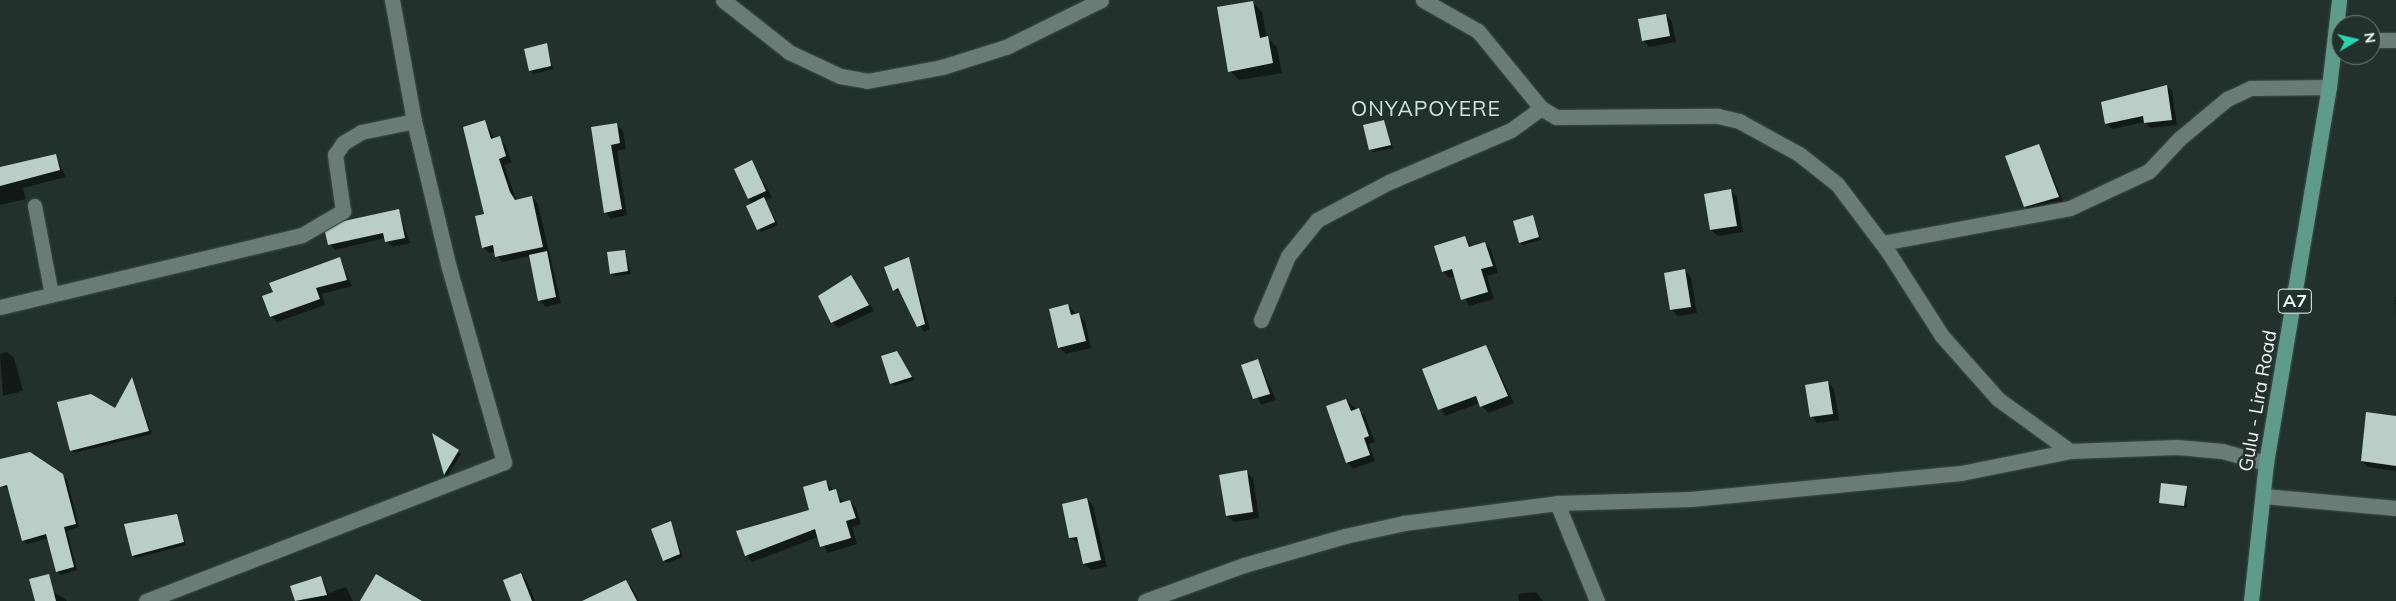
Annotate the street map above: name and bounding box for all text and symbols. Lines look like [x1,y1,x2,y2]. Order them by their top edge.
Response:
north arrow [2331,15,2381,65]
text: N [2360,31,2380,44]
district label: ONYAPOYERE [1350,95,1502,121]
road number: A7 [2278,286,2312,316]
street label: Gulu - Lira Road [2234,329,2282,473]

